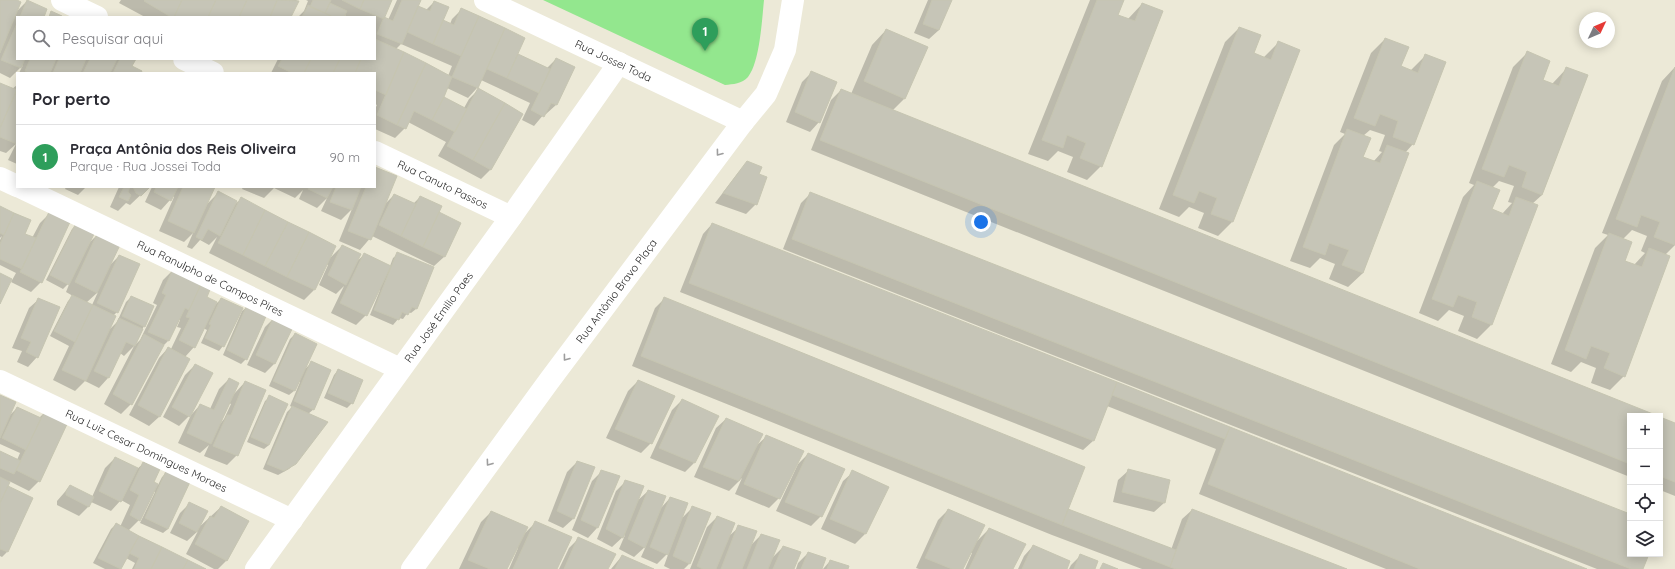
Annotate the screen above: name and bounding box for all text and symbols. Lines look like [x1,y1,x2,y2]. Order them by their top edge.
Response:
north arrow [1579,12,1615,48]
search box [16,16,376,60]
pin: 1 [692,18,718,51]
icon: search [30,27,52,49]
text: Pesquisar aqui [62,29,163,48]
street label: Rua Jossei Toda [573,37,654,85]
text: Por perto [32,88,110,109]
text: Praça Antônia dos Reis Oliveira [70,139,296,158]
one-way arrow [717,148,724,155]
text: 1 [42,149,48,165]
text: 90 m [330,149,360,165]
street label: Rua Canuto Passos [395,157,490,212]
text: Parque · Rua Jossei Toda [70,158,221,174]
your location [971,212,991,232]
street label: Rua Antônio Bravo Plaça [573,236,660,346]
street label: Rua Ranulpho de Campos Pires [135,237,286,319]
street label: Rua José Emilio Paes [401,269,476,365]
one-way arrow [563,354,571,361]
street label: Rua Luiz Cesar Domingues Moraes [63,406,229,495]
map controls [1627,413,1663,557]
button: + [1627,413,1663,449]
button: − [1627,449,1663,485]
one-way arrow [487,459,494,466]
button: locate [1627,485,1663,521]
button: layers [1627,521,1663,557]

